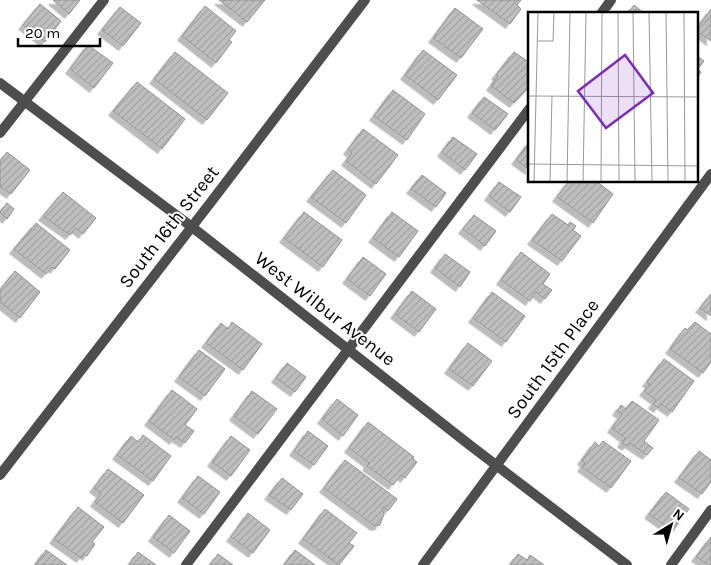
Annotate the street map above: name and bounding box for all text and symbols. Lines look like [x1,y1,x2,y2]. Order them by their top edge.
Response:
inset map [528,12,698,182]
scale bar [18,15,100,47]
text: 20 m [25,24,60,42]
street label: South 16th Street [114,162,224,292]
street label: West Wilbur Avenue [250,247,400,371]
street label: South 15th Place [502,295,604,423]
north arrow [646,500,696,550]
text: N [669,505,688,525]

